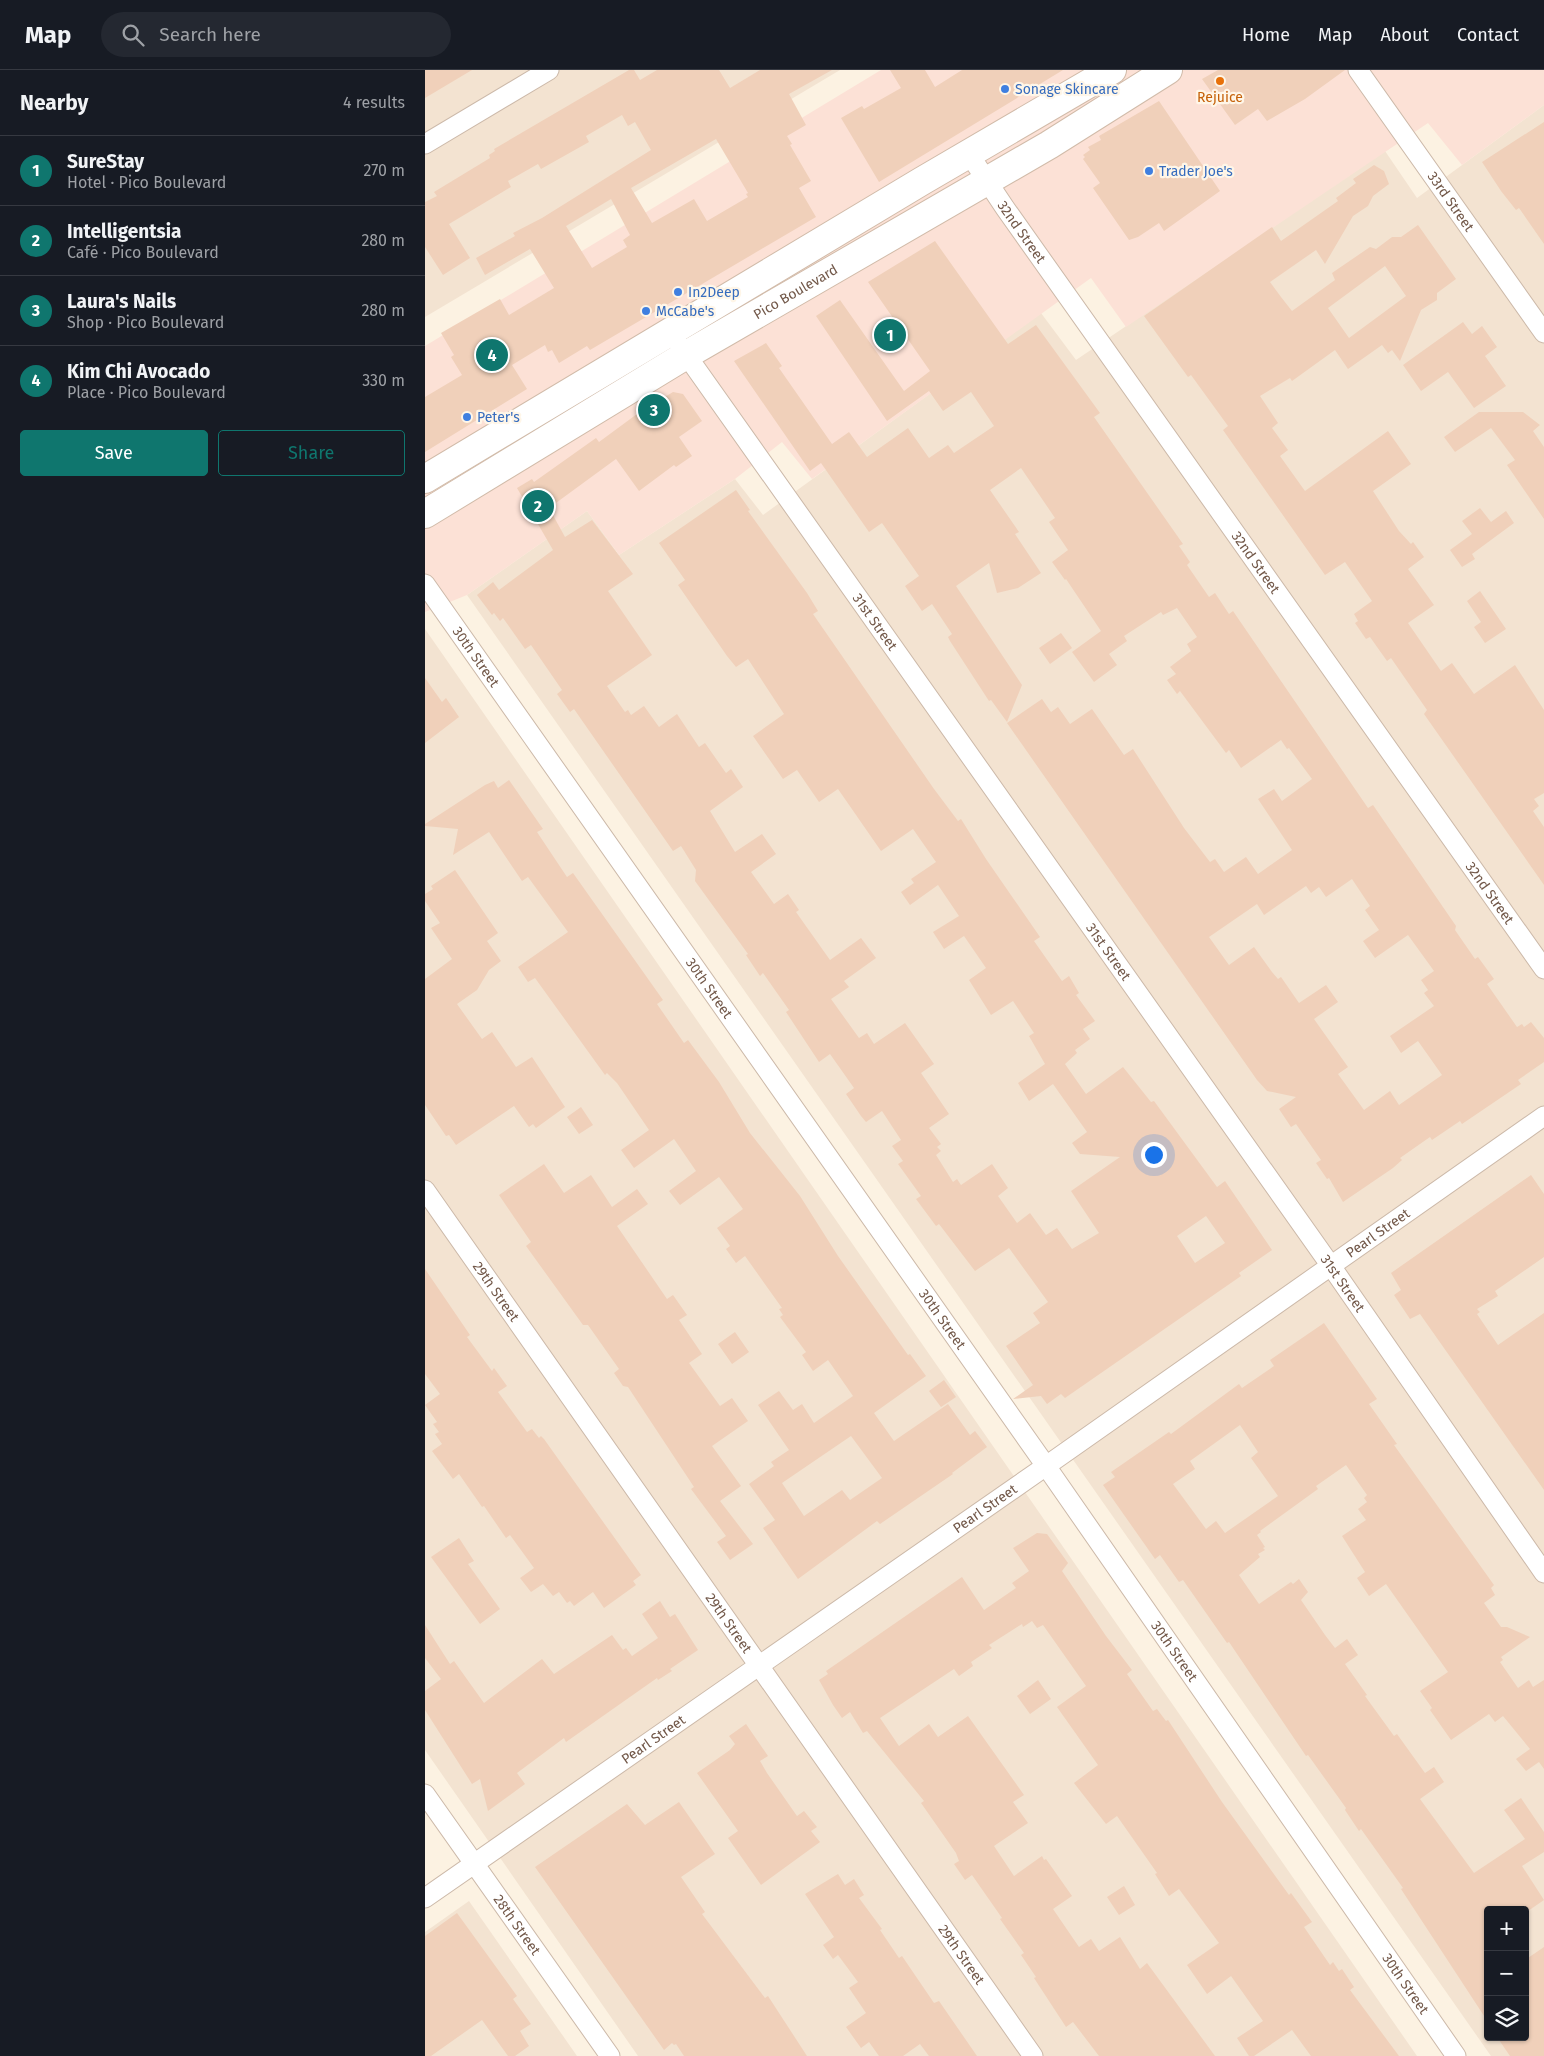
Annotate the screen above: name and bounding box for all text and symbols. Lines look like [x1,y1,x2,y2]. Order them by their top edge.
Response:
search box [101,12,451,57]
text: Map [25,21,71,49]
icon: search [119,21,147,49]
text: Search here [159,23,261,46]
text: Home [1242,24,1290,46]
text: Map [1318,24,1352,46]
text: About [1380,24,1429,46]
text: Contact [1457,24,1519,46]
marker: Rejuice [1214,75,1226,87]
place label: Sonage Skincare [1015,81,1119,98]
marker: Sonage Skincare [999,83,1011,95]
place label: Rejuice [1197,89,1243,106]
text: Nearby [20,90,88,116]
text: 4 results [343,93,405,112]
text: SureStay [67,150,144,173]
text: 1 [32,161,40,180]
text: 270 m [363,161,405,180]
place label: Trader Joe's [1159,163,1233,180]
marker: Trader Joe's [1143,165,1155,177]
street label: 33rd Street [1424,169,1478,236]
text: Hotel · Pico Boulevard [67,173,226,192]
street label: 32nd Street [994,198,1050,267]
text: Intelligentsia [67,220,181,243]
text: 2 [32,231,40,250]
text: 280 m [361,231,405,250]
text: Café · Pico Boulevard [67,243,219,262]
street label: Pico Boulevard [750,261,841,323]
place label: In2Deep [688,284,740,301]
marker: In2Deep [672,286,684,298]
text: Laura's Nails [67,290,176,313]
text: 3 [32,301,40,320]
text: 280 m [361,301,405,320]
place label: McCabe's [656,303,715,320]
marker: McCabe's [640,305,652,317]
text: Shop · Pico Boulevard [67,313,224,332]
pin: 1 [874,316,906,354]
pin: 4 [476,336,508,374]
text: Kim Chi Avocado [67,360,210,383]
text: 4 [31,371,41,390]
text: 330 m [362,371,405,390]
text: Place · Pico Boulevard [67,383,226,402]
pin: 3 [638,391,670,429]
place label: Peter's [477,409,520,426]
marker: Peter's [461,411,473,423]
button: Save [20,430,208,476]
button: Share [218,430,405,476]
pin: 2 [522,487,554,525]
street label: 32nd Street [1228,528,1284,598]
street label: 31st Street [849,590,901,655]
street label: 30th Street [449,624,503,691]
street label: 32nd Street [1462,859,1518,928]
street label: 31st Street [1082,920,1135,985]
street label: 30th Street [682,955,737,1022]
your location [1141,1142,1167,1168]
street label: Pearl Street [1343,1204,1414,1261]
street label: 31st Street [1317,1252,1369,1316]
street label: 29th Street [469,1259,523,1326]
street label: 30th Street [915,1286,970,1354]
street label: Pearl Street [950,1480,1021,1537]
street label: 29th Street [702,1590,756,1657]
street label: 30th Street [1147,1618,1202,1686]
street label: Pearl Street [618,1711,690,1768]
street label: 28th Street [490,1892,544,1959]
map controls [1484,1906,1529,2041]
button: + [1484,1906,1529,1951]
street label: 29th Street [934,1922,989,1989]
street label: 30th Street [1378,1950,1433,2018]
button: − [1484,1951,1529,1996]
button: layers [1484,1996,1529,2041]

